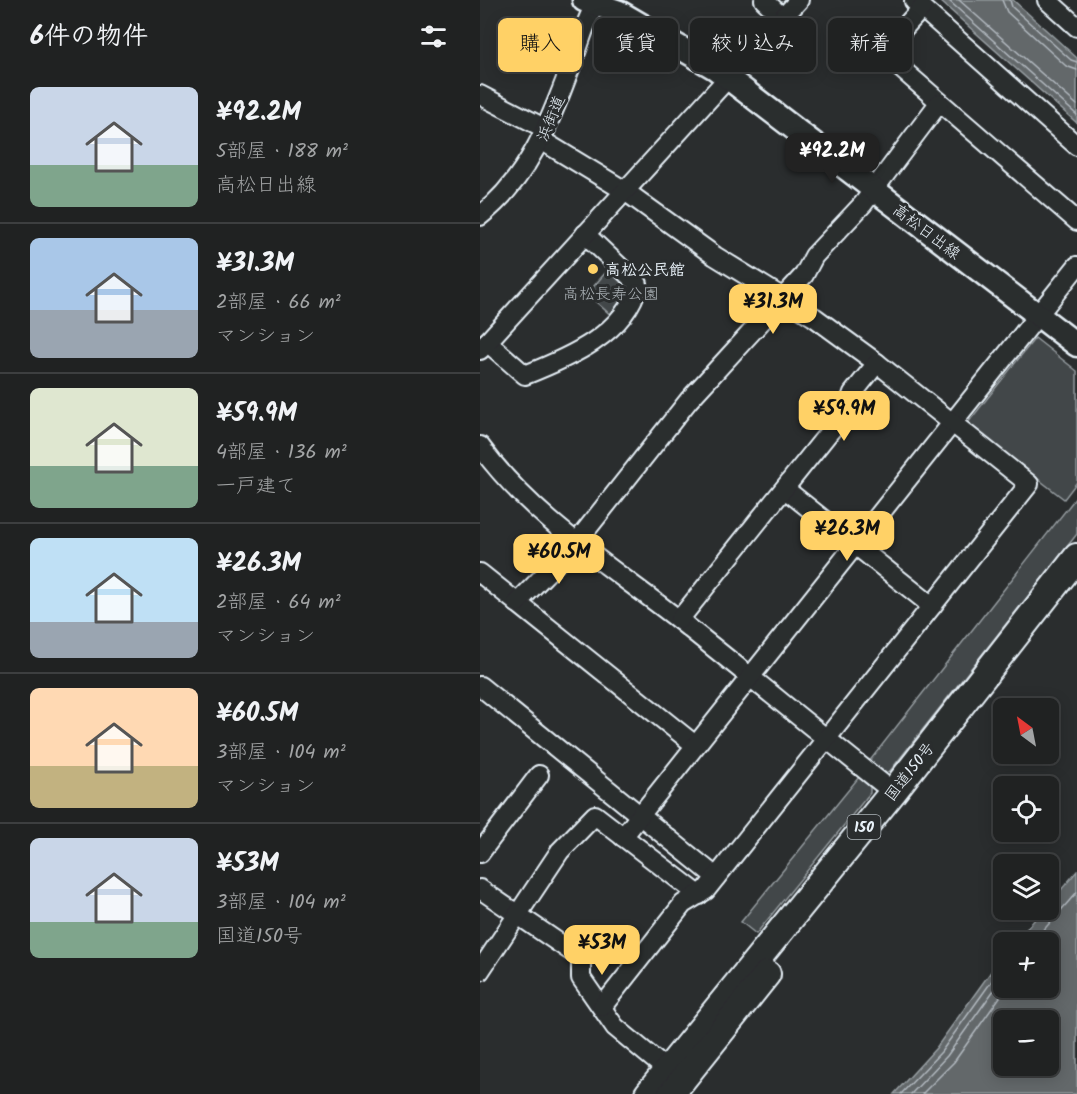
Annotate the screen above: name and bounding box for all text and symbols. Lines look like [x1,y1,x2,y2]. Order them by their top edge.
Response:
text: 6件の物件 [30,16,148,58]
chip: 購入 [498,18,582,72]
chip: 賃貸 [594,18,678,72]
chip: 絞り込み [690,18,816,72]
chip: 新着 [828,18,912,72]
icon: filters [417,20,450,53]
text: ¥92.2M [216,92,301,134]
street label: 浜街道 [530,92,572,146]
icon: home [78,111,150,183]
pin: ¥92.2M [783,133,881,184]
text: 5部屋 · 188 m² [216,136,348,168]
text: ¥92.2M [799,136,865,168]
text: 高松日出線 [216,170,316,202]
street label: 高松日出線 [887,198,966,266]
text: ¥31.3M [216,243,294,285]
place label: 高松公民館 [605,258,685,283]
icon: home [78,262,150,334]
marker: 高松公民館 [586,262,600,276]
park label: 高松長寿公園 [563,282,659,307]
pin: ¥31.3M [724,284,822,335]
text: 2部屋 · 66 m² [216,287,341,319]
text: ¥31.3M [743,287,803,319]
text: マンション [216,321,315,353]
pin: ¥59.9M [795,391,893,442]
text: ¥59.9M [216,393,297,435]
text: ¥59.9M [813,394,875,426]
icon: home [78,412,150,484]
text: 4部屋 · 136 m² [216,437,347,469]
text: 一戸建て [216,471,296,503]
pin: ¥26.3M [798,511,896,562]
text: ¥26.3M [814,514,880,546]
pin: ¥60.5M [510,534,608,585]
text: ¥60.5M [527,537,591,569]
text: ¥26.3M [216,543,301,585]
icon: home [78,562,150,634]
text: 2部屋 · 64 m² [216,587,341,619]
text: マンション [216,621,315,653]
text: ¥60.5M [216,693,298,735]
north arrow [993,698,1059,764]
map controls [993,698,1059,1076]
icon: home [78,712,150,784]
text: 3部屋 · 104 m² [216,737,346,769]
street label: 国道150号 [879,737,941,807]
text: マンション [216,771,315,803]
button: locate [993,776,1059,842]
road number: 150 [848,815,880,839]
text: ¥53M [216,843,279,885]
button: layers [993,854,1059,920]
icon: home [78,862,150,934]
text: 3部屋 · 104 m² [216,887,346,919]
text: 国道150号 [216,921,303,953]
pin: ¥53M [566,925,638,976]
text: ¥53M [578,928,626,960]
button: + [993,932,1059,998]
button: − [993,1010,1059,1076]

